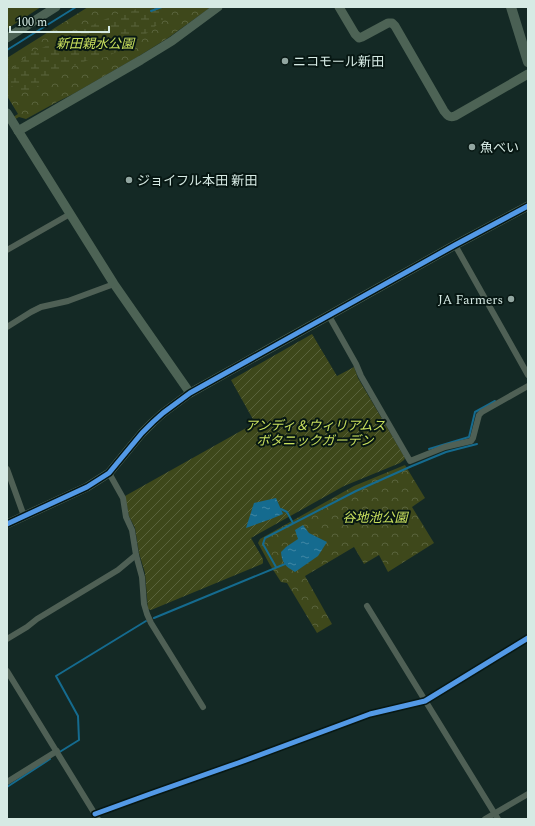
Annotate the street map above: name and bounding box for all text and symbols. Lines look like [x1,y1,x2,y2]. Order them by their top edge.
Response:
scale bar [10,8,109,34]
text: 100 m [16,13,47,32]
park label: 新田親水公園 [56,34,136,54]
place label: ニコモール新田 [293,52,384,72]
marker: ニコモール新田 [280,56,290,66]
place label: 魚べい [480,138,519,158]
marker: 魚べい [467,142,477,152]
place label: ジョイフル本田 新田 [137,171,257,191]
marker: ジョイフル本田 新田 [124,175,134,185]
place label: JA Farmers [438,290,503,310]
marker: JA Farmers [506,294,516,304]
park label: アンディ＆ウィリアムス ボタニックガーデン [245,416,385,451]
park label: 谷地池公園 [342,508,409,528]

